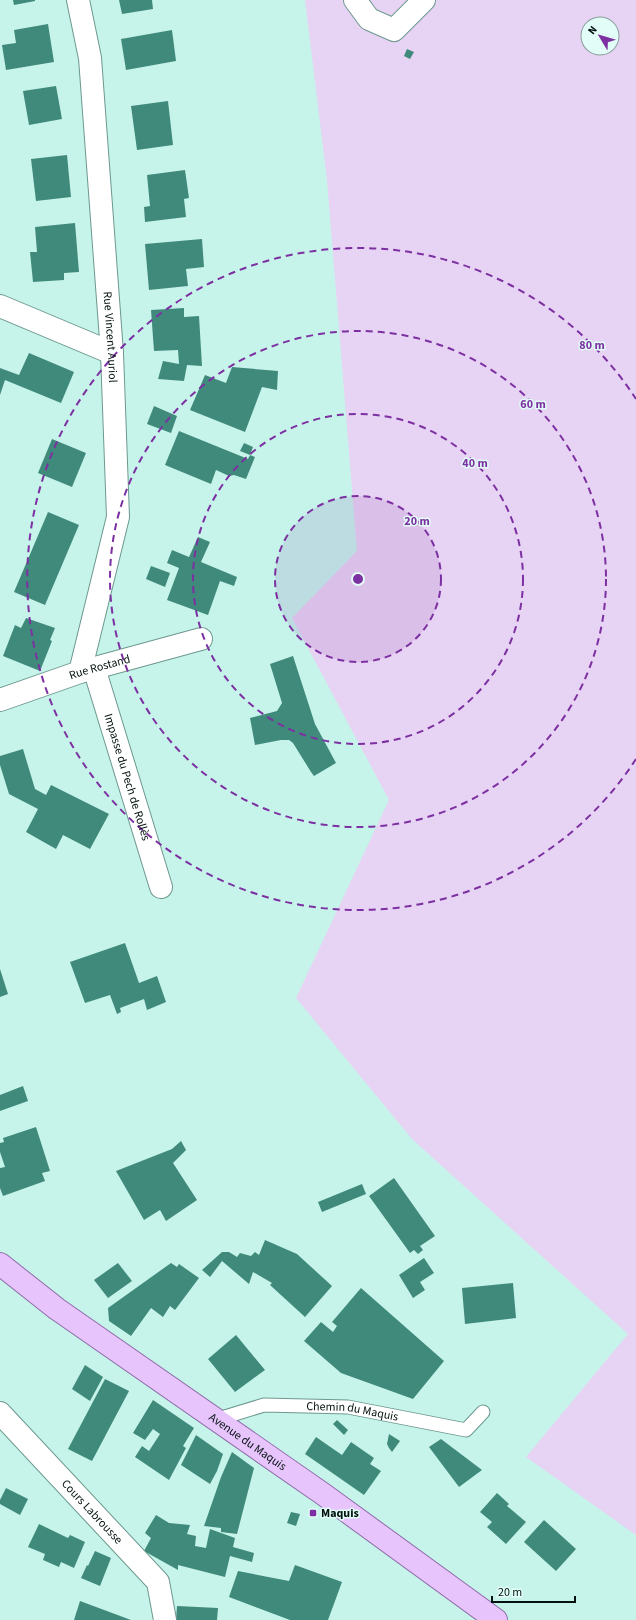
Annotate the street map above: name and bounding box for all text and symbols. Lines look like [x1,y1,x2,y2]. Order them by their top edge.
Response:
north arrow [580,16,620,56]
text: N [584,23,601,38]
street label: Rue Vincent Auriol [98,291,121,383]
text: 80 m [579,337,605,354]
text: 60 m [520,396,546,413]
text: 40 m [462,455,488,472]
text: 20 m [404,513,430,530]
centre of rings [351,572,365,586]
street label: Rue Rostand [67,651,132,684]
street label: Impasse du Pech de Rollès [99,712,154,843]
street label: Chemin du Maquis [306,1398,400,1426]
street label: Avenue du Maquis [205,1409,290,1475]
street label: Cours Labrousse [57,1476,126,1548]
place label: Maquis [321,1505,359,1522]
marker: Maquis [308,1508,318,1518]
scale bar [492,1578,575,1604]
text: 20 m [498,1584,522,1601]

